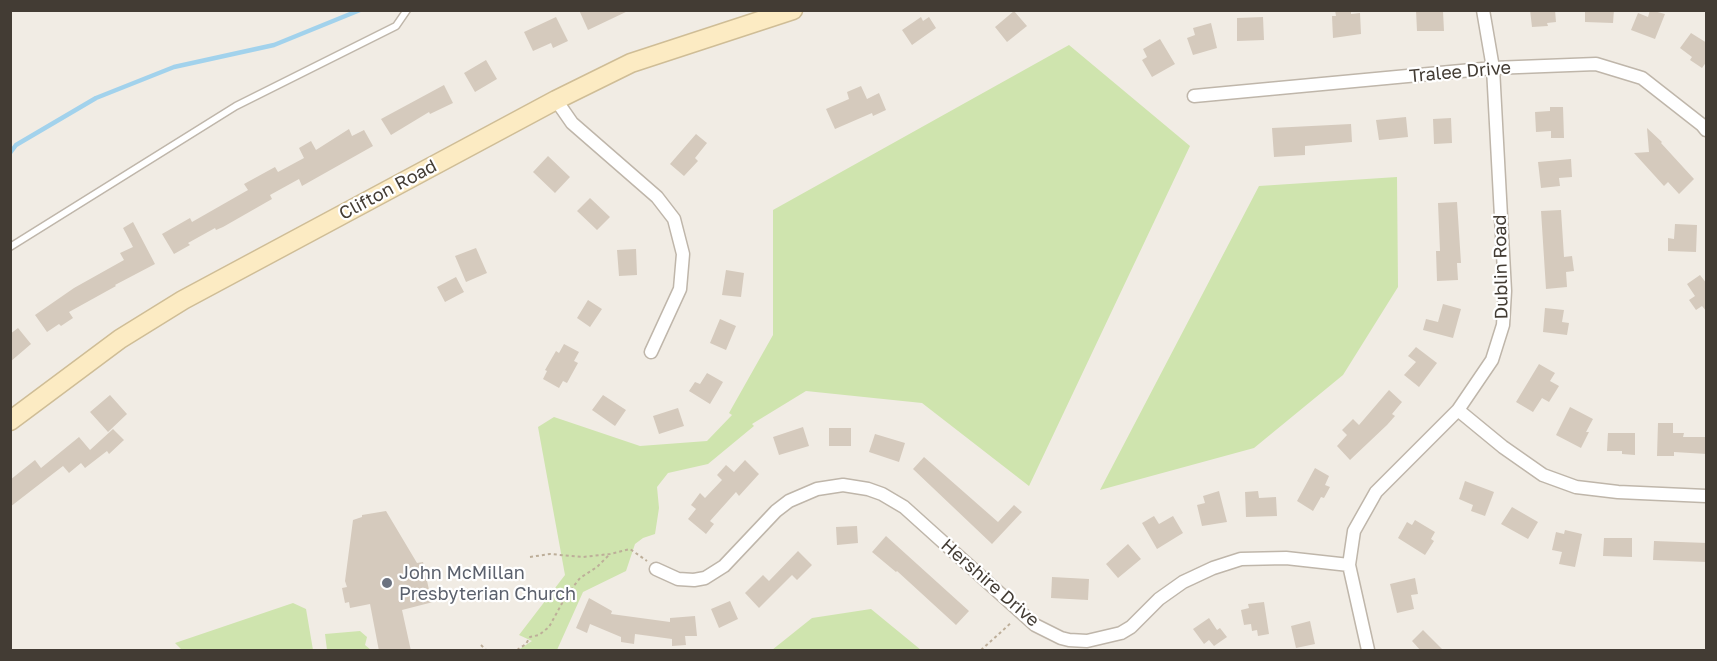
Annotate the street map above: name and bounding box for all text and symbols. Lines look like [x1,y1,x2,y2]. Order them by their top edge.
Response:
street label: Tralee Drive [1408,57,1512,87]
street label: Clifton Road [336,155,440,225]
street label: Dublin Road [1489,214,1513,320]
street label: Hershire Drive [937,535,1043,631]
place label: John McMillan Presbyterian Church [399,562,576,604]
marker: John McMillan Presbyterian Church [380,576,394,590]

